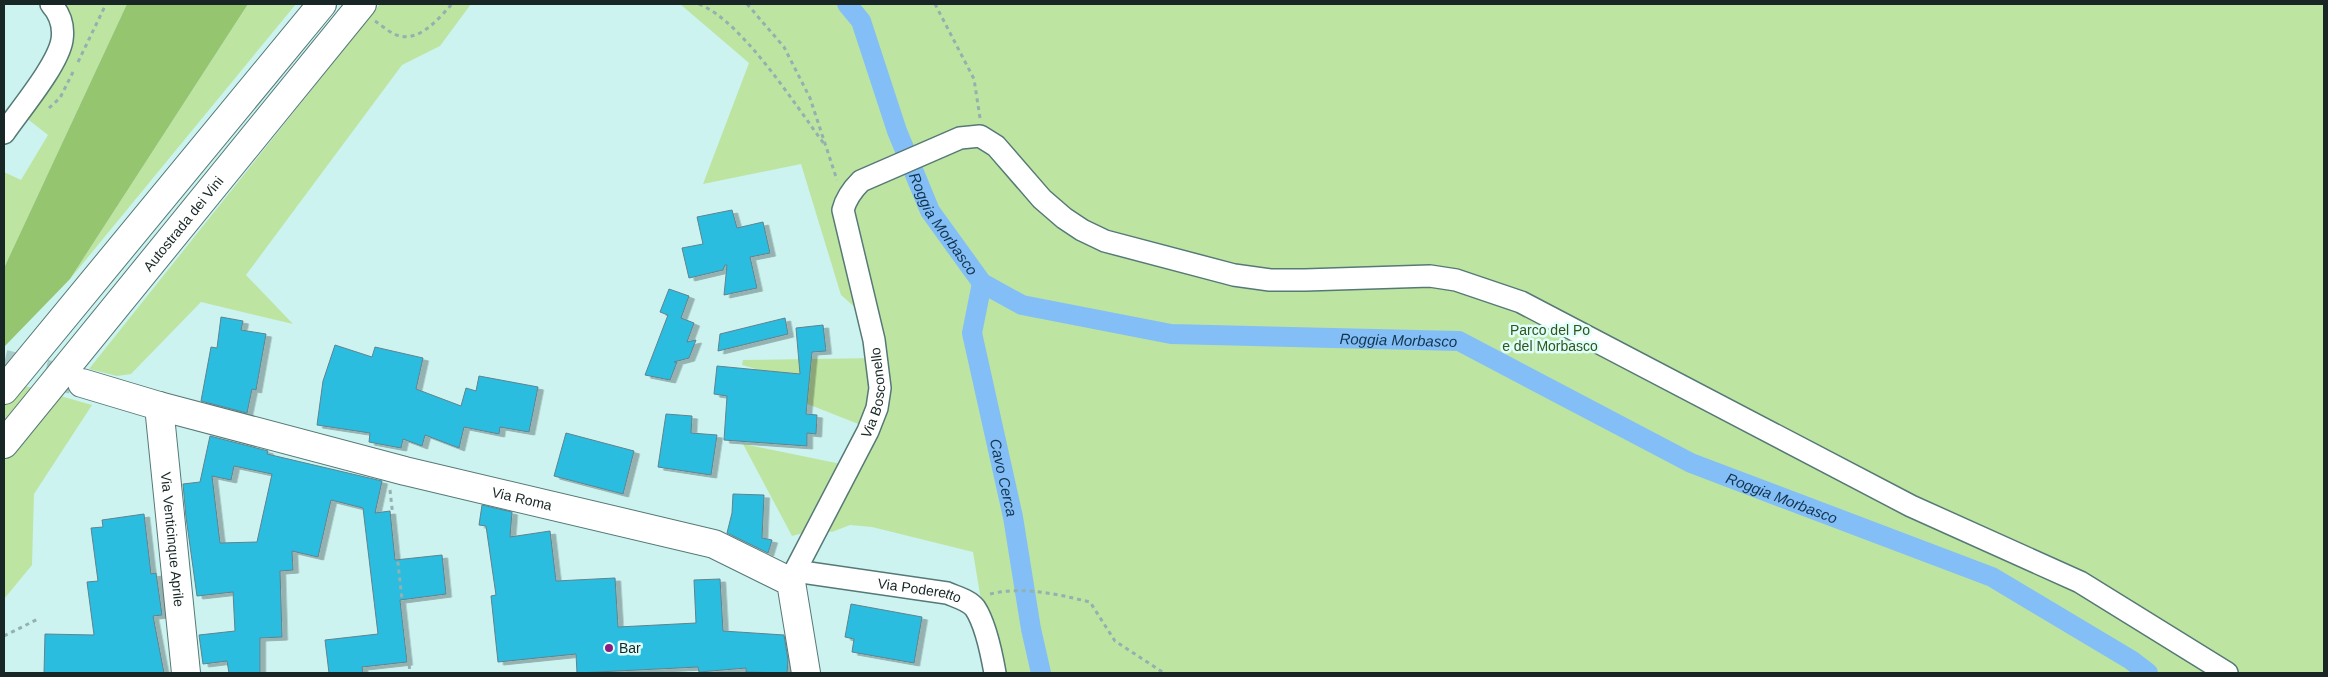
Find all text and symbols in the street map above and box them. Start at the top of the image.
water label: Roggia Morbasco [906,170,982,278]
street label: Autostrada dei Vini [140,173,226,274]
park label: Parco del Po e del Morbasco [1502,322,1598,354]
water label: Roggia Morbasco [1339,330,1457,349]
street label: Via Bosconello [858,346,888,441]
water label: Cavo Cerca [987,437,1021,518]
water label: Roggia Morbasco [1724,469,1840,526]
street label: Via Venticinque Aprile [158,471,187,608]
street label: Via Roma [490,484,554,514]
street label: Via Poderetto [877,575,964,606]
place label: Bar [619,640,641,656]
marker: Bar [603,642,615,654]

